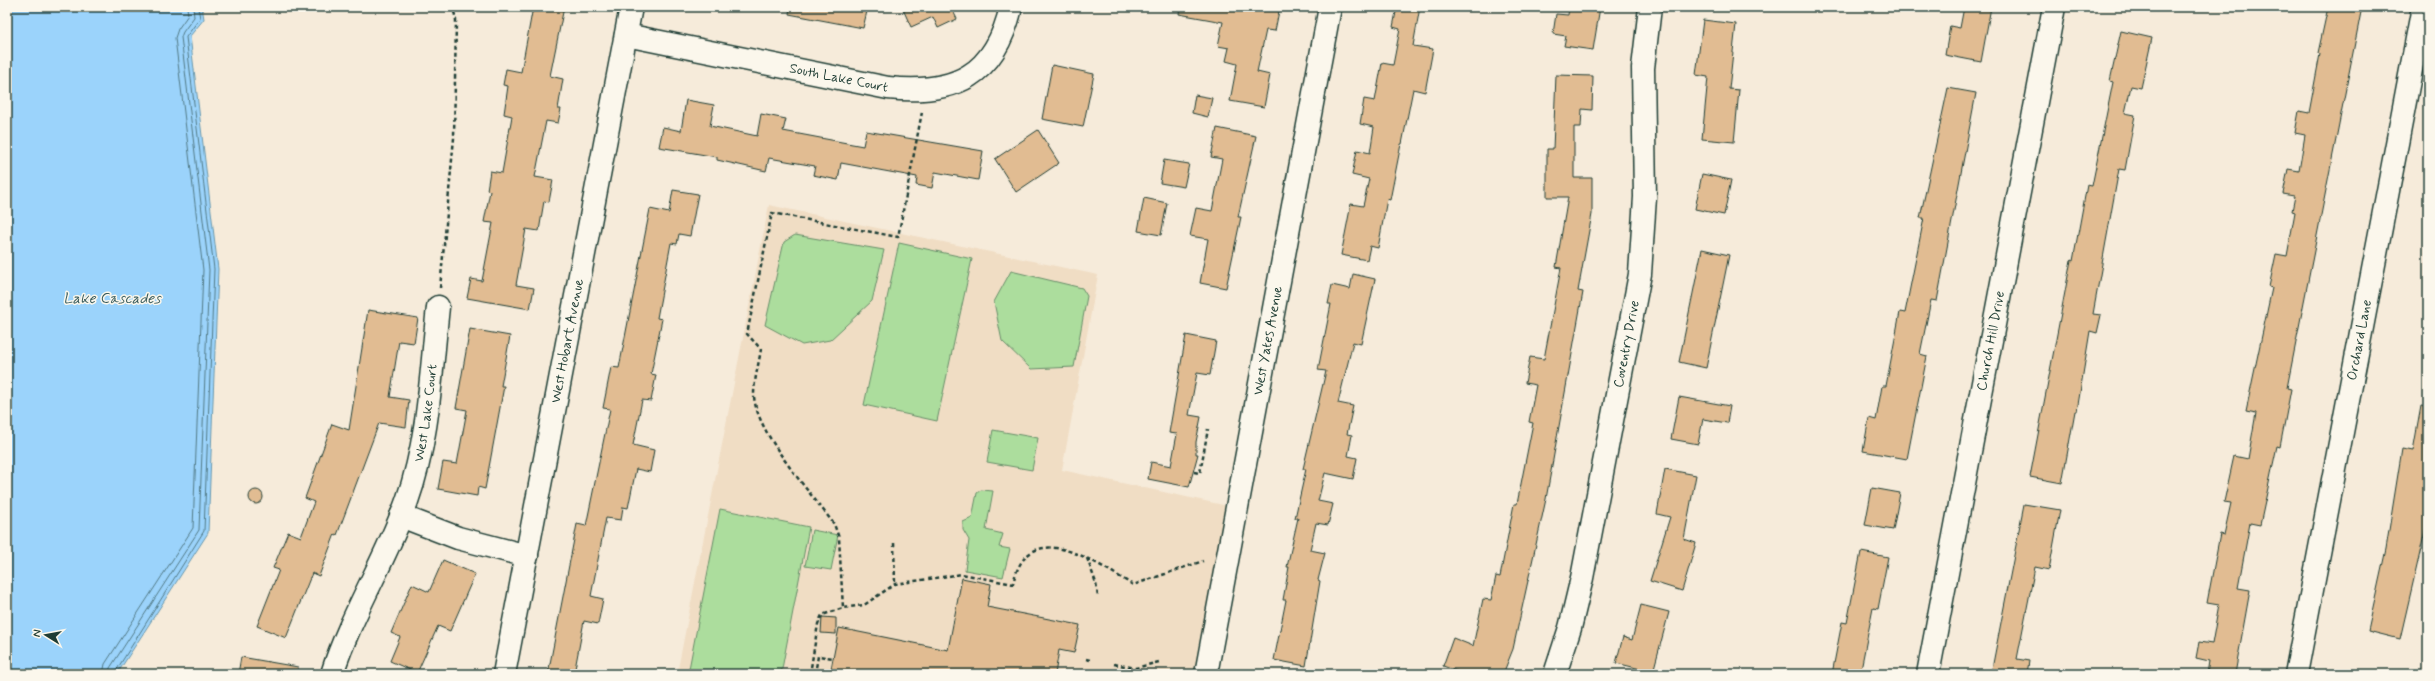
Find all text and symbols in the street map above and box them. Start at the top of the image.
street label: South Lake Court [788,59,890,97]
street label: West Hobart Avenue [547,277,588,405]
street label: West Yates Avenue [1249,284,1287,397]
water label: Lake Cascades [63,289,162,309]
street label: Church Hill Drive [1973,289,2009,392]
street label: Orchard Lane [2343,298,2376,382]
street label: Coventry Drive [1609,299,1644,389]
street label: West Lake Court [410,363,441,464]
north arrow [26,615,66,655]
text: N [30,628,45,638]

